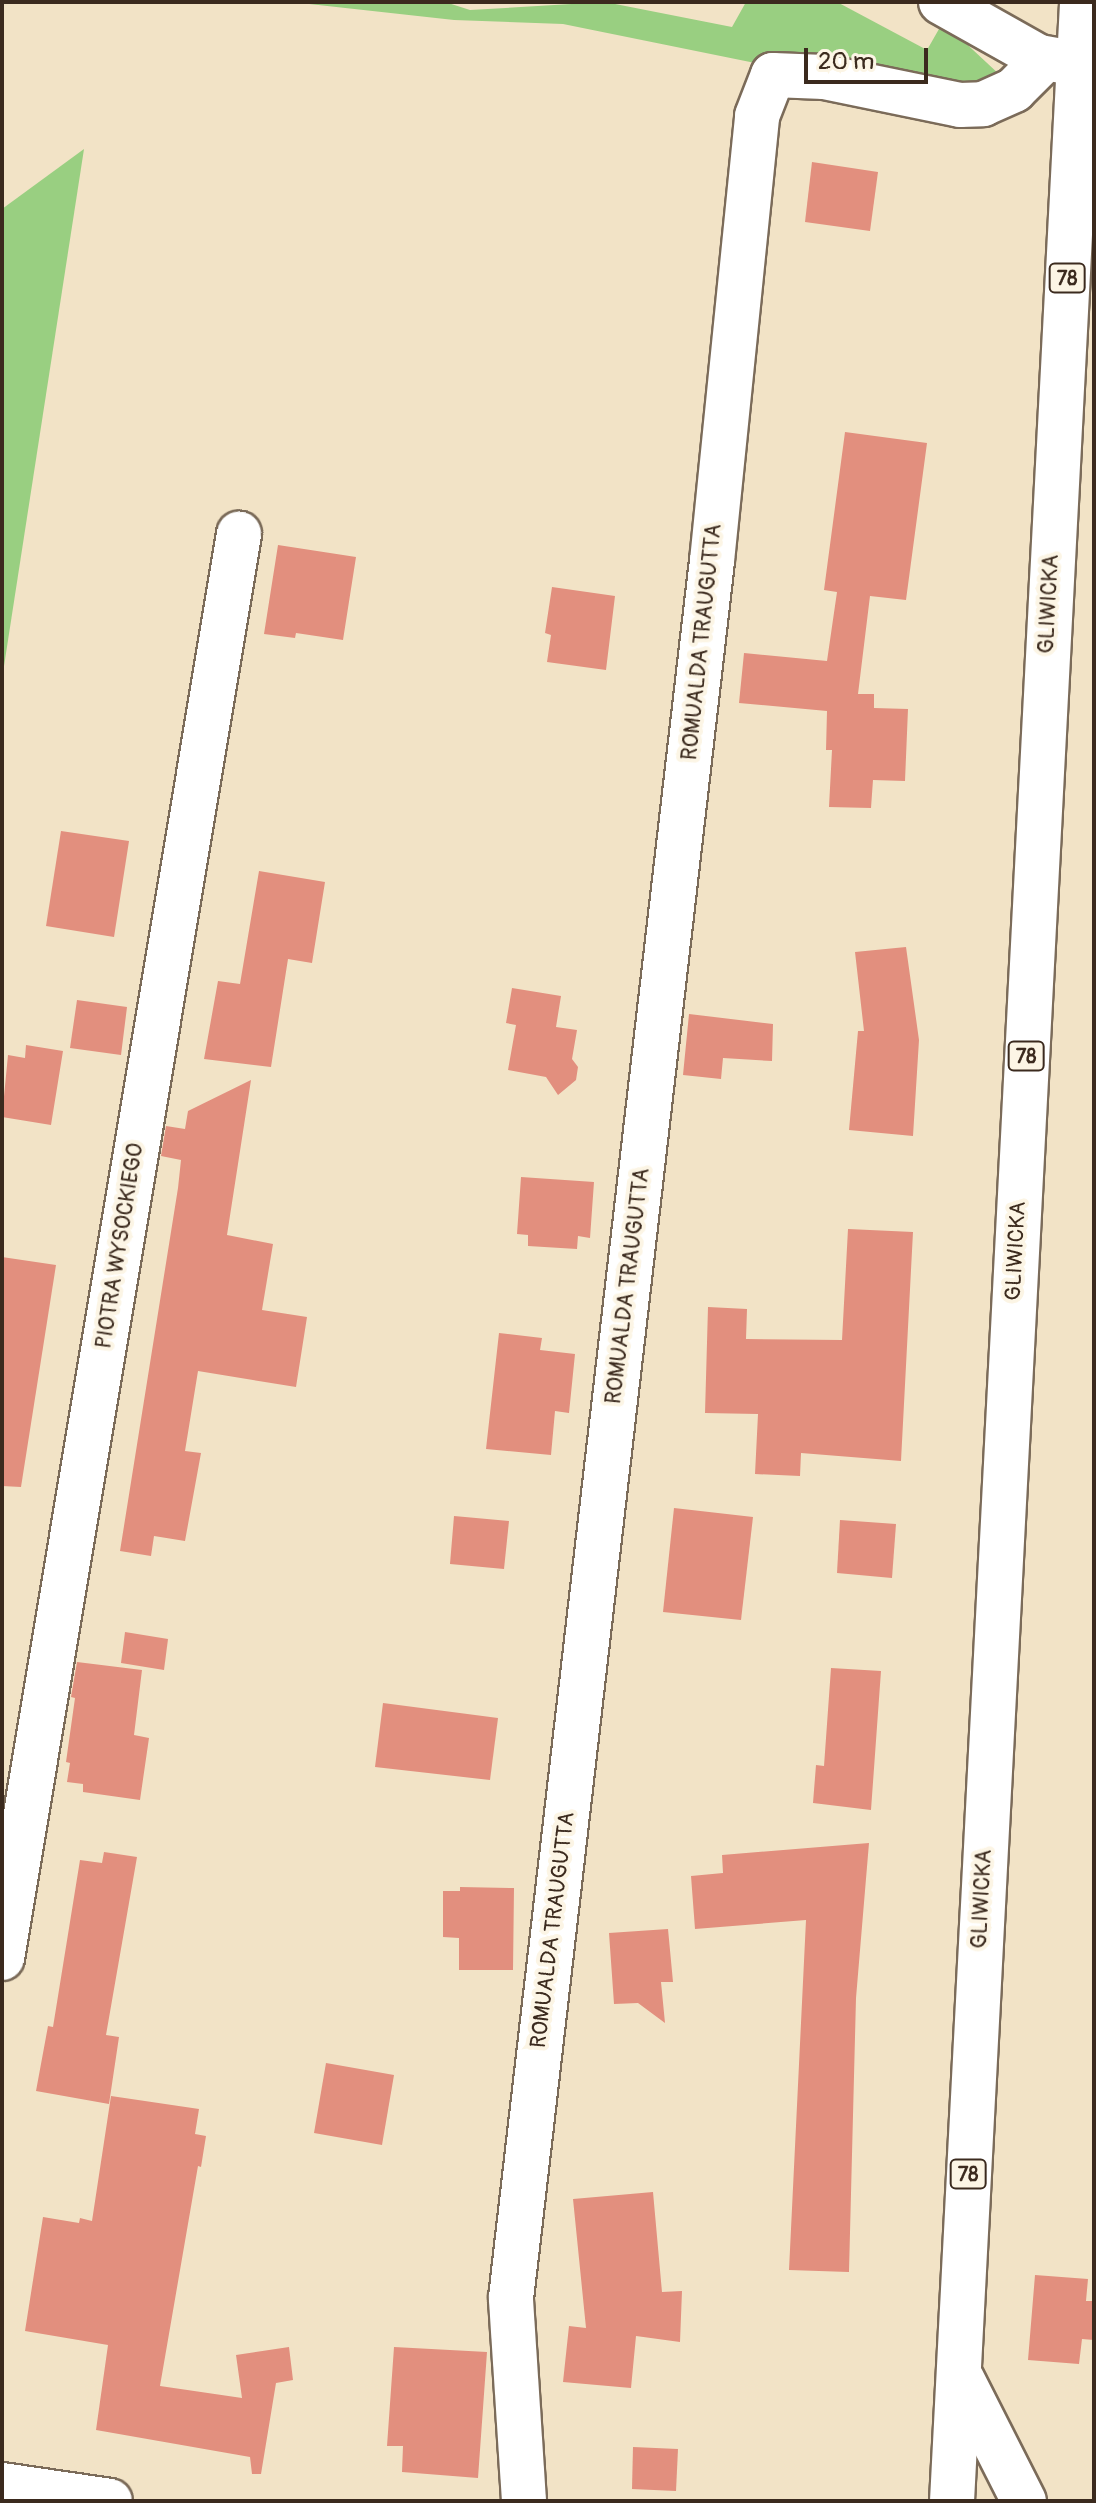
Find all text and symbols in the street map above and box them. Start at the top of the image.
scale bar [808,32,932,82]
text: 20 m [818,47,874,76]
road number: 78 [1047,262,1087,294]
street label: ROMUALDA TRAUGUTTA [676,522,728,762]
street label: GLIWICKA [1033,554,1065,654]
road number: 78 [1006,1040,1046,1072]
street label: PIOTRA WYSOCKIEGO [91,1141,149,1351]
street label: ROMUALDA TRAUGUTTA [600,1166,656,1406]
street label: GLIWICKA [1000,1201,1032,1301]
street label: ROMUALDA TRAUGUTTA [525,1810,581,2050]
street label: GLIWICKA [966,1849,998,1949]
road number: 78 [948,2158,988,2190]

